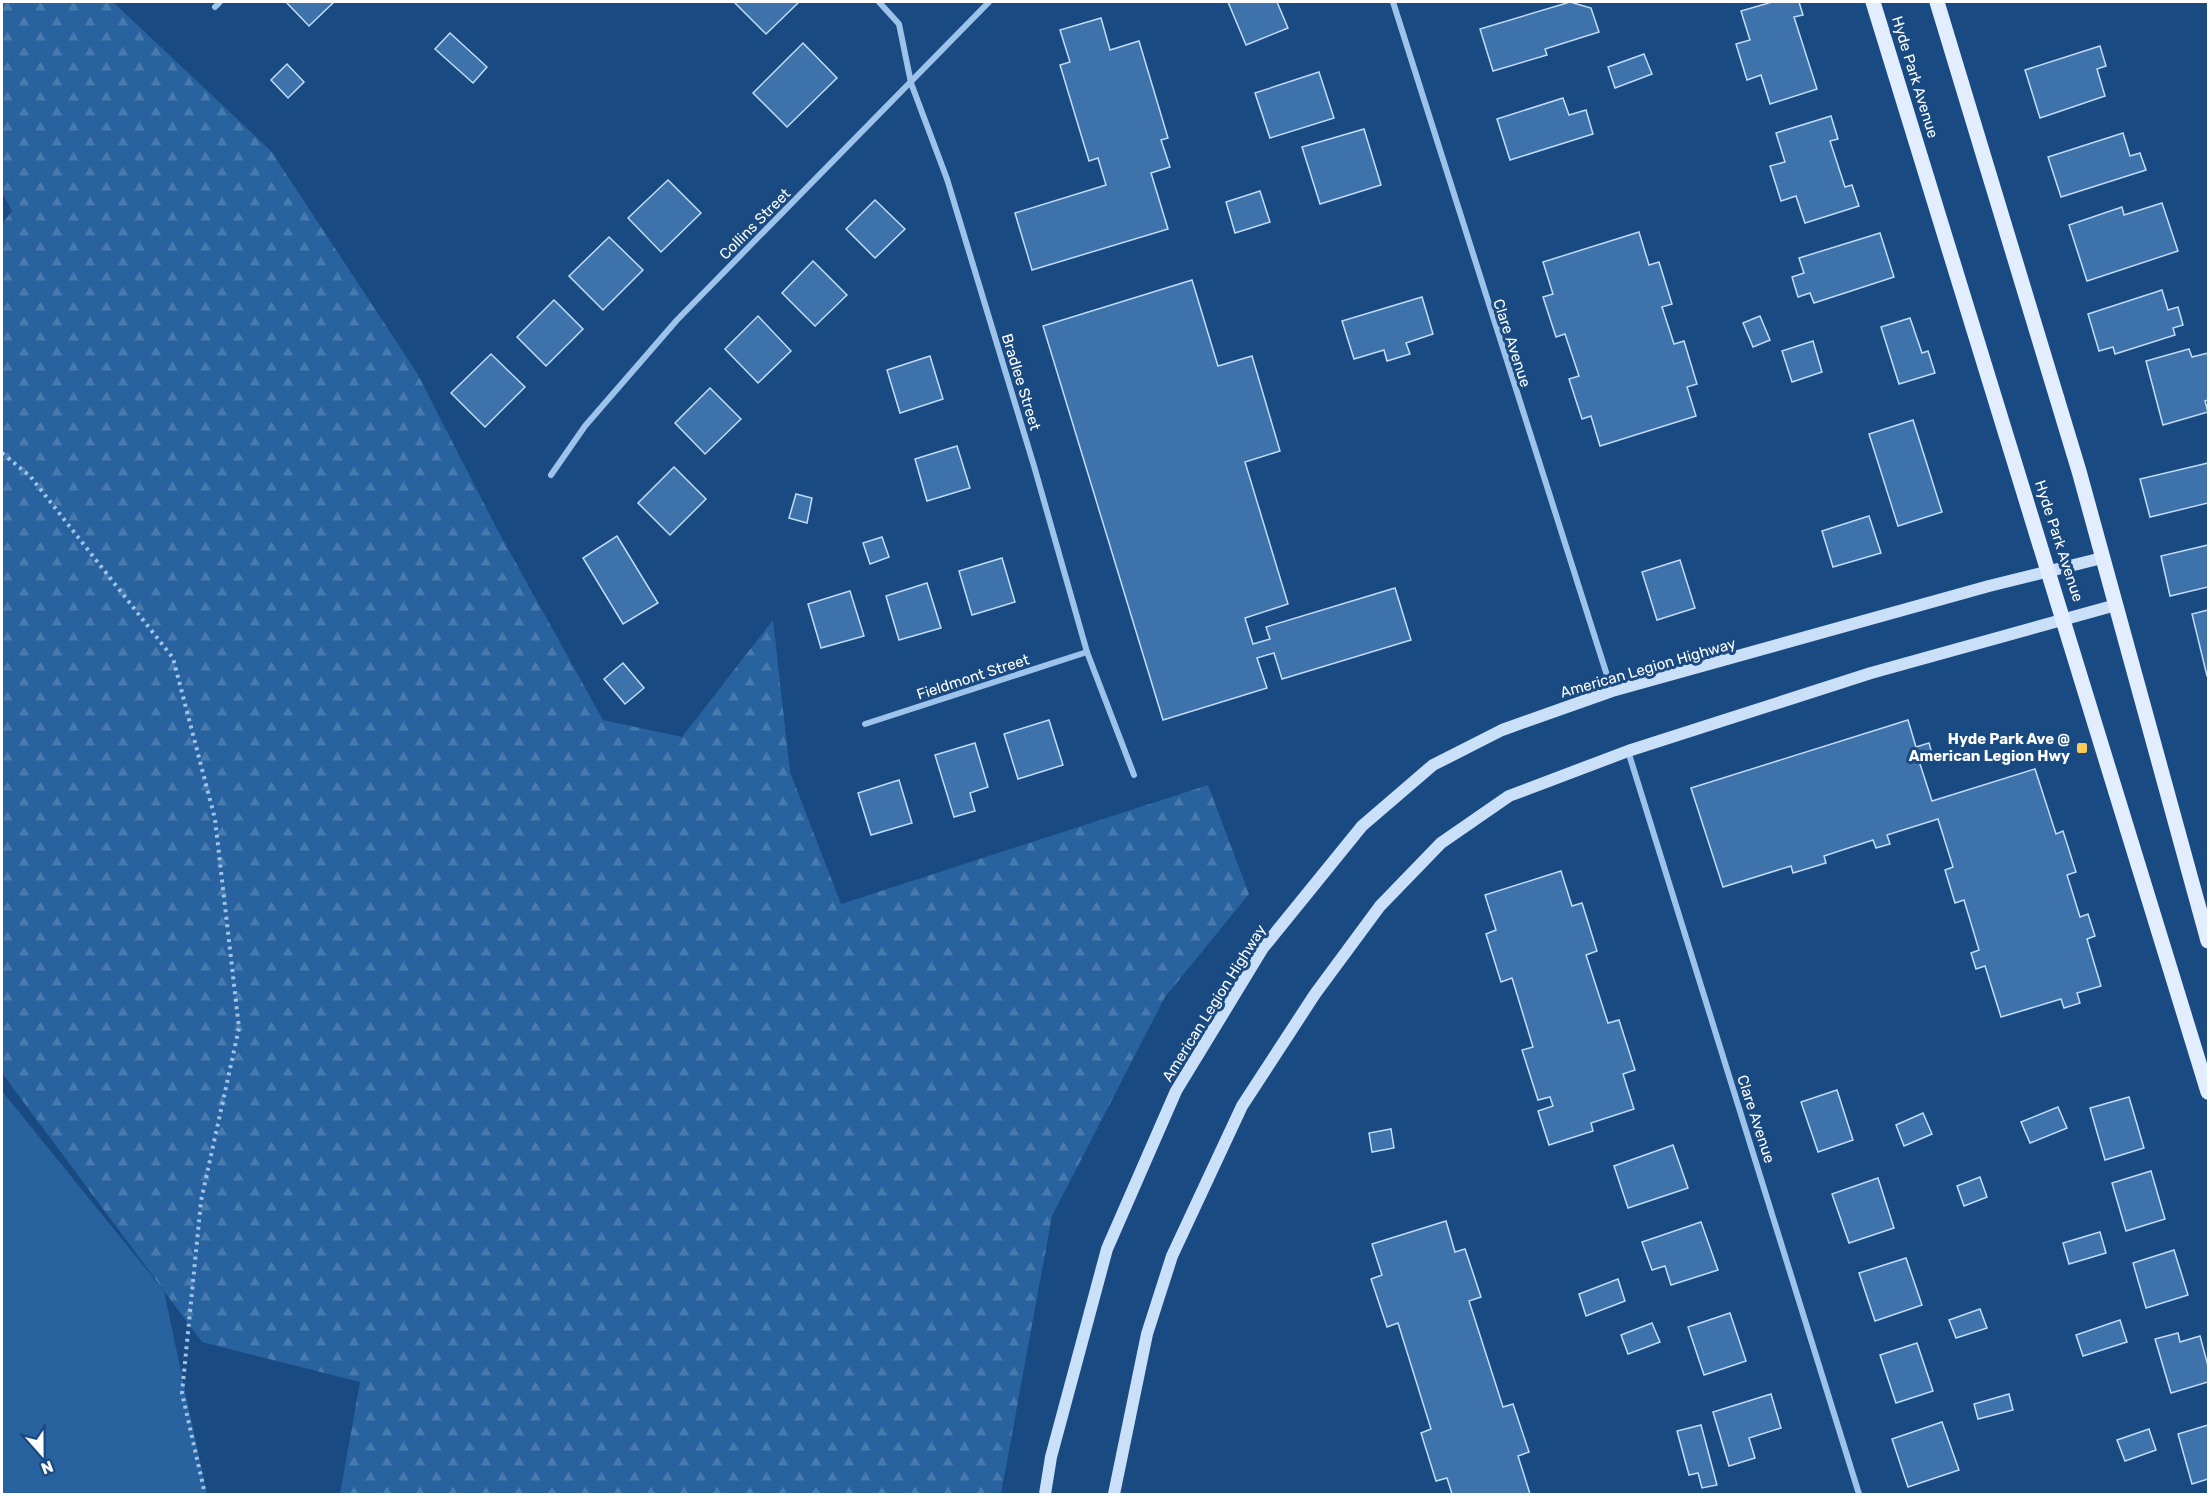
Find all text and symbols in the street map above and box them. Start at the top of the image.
street label: Hyde Park Avenue [1888,14,1942,140]
street label: Collins Street [716,185,794,263]
street label: Clare Avenue [1489,297,1535,389]
street label: Bradlee Street [998,331,1044,433]
street label: Hyde Park Avenue [2031,478,2087,604]
street label: American Legion Highway [1558,634,1738,702]
street label: Fieldmont Street [914,650,1032,704]
place label: Hyde Park Ave @ American Legion Hwy [1909,730,2070,765]
marker: Hyde Park Ave @ American Legion Hwy [2075,741,2089,755]
street label: American Legion Highway [1158,921,1270,1085]
street label: Clare Avenue [1733,1073,1779,1165]
north arrow [12,1424,72,1484]
text: N [38,1457,56,1478]

